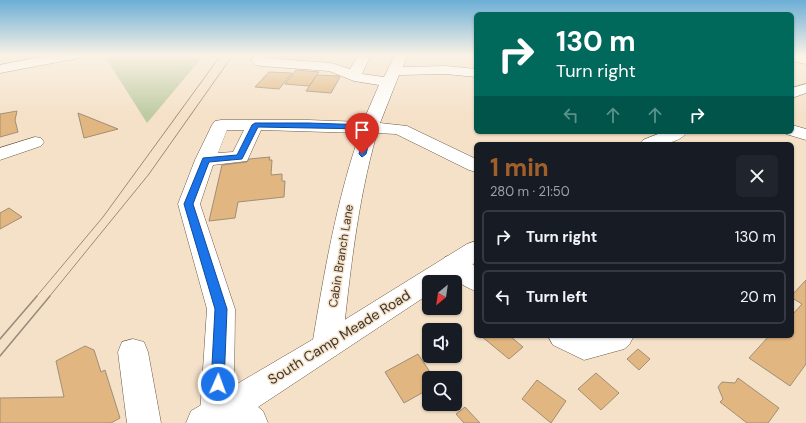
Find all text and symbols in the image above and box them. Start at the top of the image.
text: 130 m [556,23,636,60]
icon: right [490,28,542,80]
text: Turn right [556,59,636,83]
icon: left [560,104,582,126]
icon: ahead [602,104,624,126]
icon: ahead [644,104,666,126]
icon: right [686,104,708,126]
pin [345,113,379,154]
icon: arrive [351,119,373,141]
text: 1 min [490,152,549,183]
button: close [736,155,778,197]
text: 280 m · 21:50 [490,183,570,200]
street label: Cabin Branch Lane [325,203,357,309]
icon: right [492,226,514,248]
text: Turn right [526,227,597,247]
text: 130 m [735,227,776,247]
north arrow [422,275,462,315]
map controls [422,275,462,411]
street label: South Camp Meade Road [264,286,414,388]
icon: left [492,286,514,308]
text: Turn left [526,287,587,307]
text: 20 m [740,287,776,307]
button: sound [422,323,462,363]
position arrow [197,363,239,405]
button: search [422,371,462,411]

